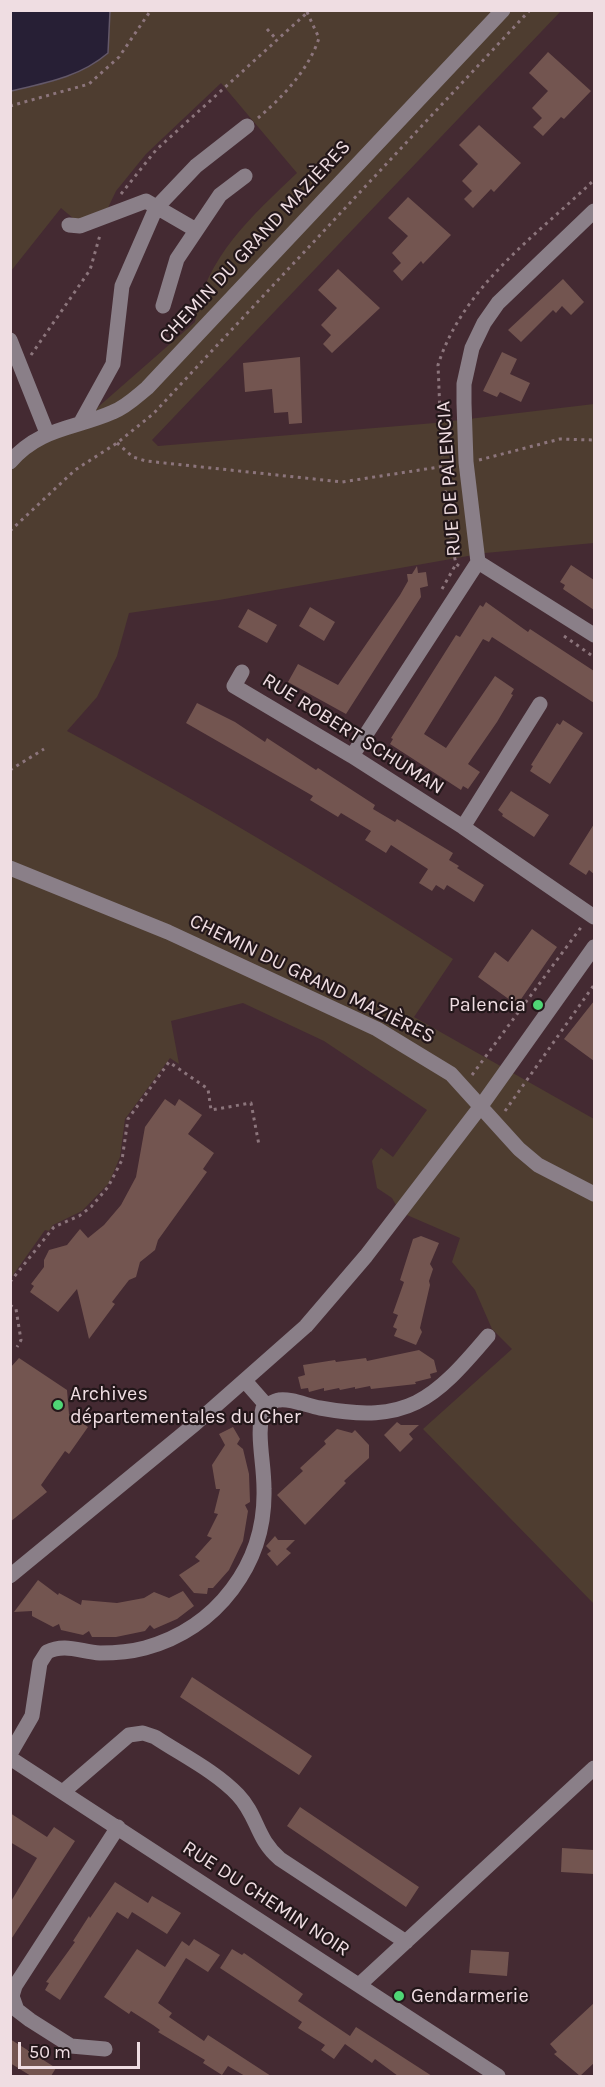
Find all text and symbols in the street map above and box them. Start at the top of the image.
street label: CHEMIN DU GRAND MAZIÈRES [154,135,356,349]
street label: RUE DE PALENCIA [432,400,466,558]
street label: RUE ROBERT SCHUMAN [258,668,448,800]
street label: CHEMIN DU GRAND MAZIÈRES [186,909,438,1049]
place label: Palencia [449,993,526,1017]
marker: Palencia [531,998,545,1012]
place label: Archives départementales du Cher [70,1382,301,1429]
marker: Archives départementales du Cher [51,1398,65,1412]
street label: RUE DU CHEMIN NOIR [178,1836,354,1962]
place label: Gendarmerie [411,1984,529,2008]
marker: Gendarmerie [392,1989,406,2003]
scale bar [21,2030,142,2068]
text: 50 m [29,2041,71,2063]

